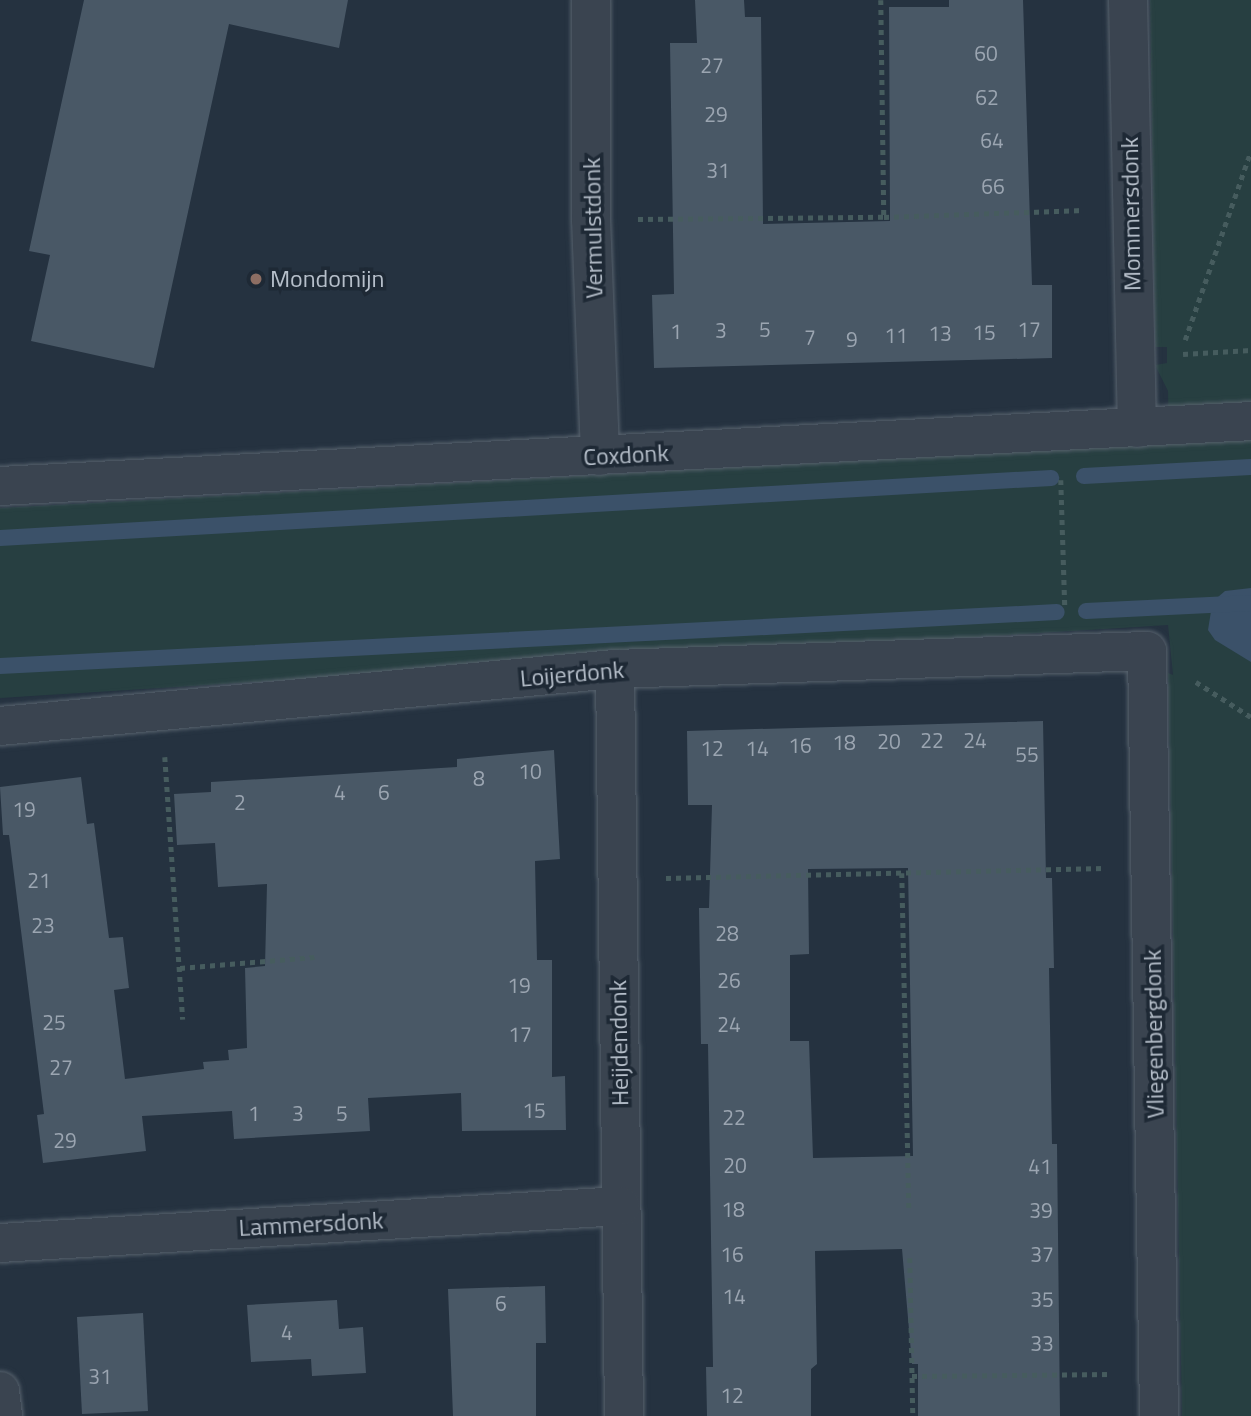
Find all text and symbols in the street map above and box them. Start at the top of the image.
house number: 60 [974,40,998,66]
house number: 27 [700,52,724,78]
house number: 62 [975,84,999,110]
house number: 29 [704,101,728,127]
house number: 64 [980,127,1004,153]
street label: Mommersdonk [1115,137,1147,291]
street label: Vermulstdonk [577,157,609,299]
house number: 31 [706,157,730,183]
house number: 66 [981,173,1005,199]
place label: Mondomijn [270,265,384,293]
marker: Mondomijn [248,271,264,287]
house number: 5 [759,316,771,342]
house number: 17 [1017,316,1041,342]
house number: 3 [715,317,727,343]
house number: 1 [670,318,682,344]
house number: 15 [972,319,996,345]
house number: 13 [928,320,952,346]
house number: 11 [884,322,908,348]
house number: 7 [804,324,816,350]
house number: 9 [846,326,858,352]
street label: Coxdonk [583,438,669,472]
street label: Loijerdonk [519,655,625,693]
house number: 22 [920,727,944,753]
house number: 24 [963,727,987,753]
house number: 20 [877,728,901,754]
house number: 18 [832,729,856,755]
house number: 16 [788,732,812,758]
house number: 12 [700,735,724,761]
house number: 14 [745,735,769,761]
house number: 55 [1015,741,1039,767]
house number: 10 [518,758,542,784]
house number: 8 [473,765,485,791]
house number: 4 [334,779,346,805]
house number: 6 [378,779,390,805]
house number: 2 [234,789,246,815]
house number: 19 [12,796,36,822]
house number: 21 [27,867,51,893]
house number: 23 [31,912,55,938]
house number: 28 [715,920,739,946]
street label: Vliegenbergdonk [1138,949,1170,1119]
house number: 26 [717,967,741,993]
house number: 19 [507,972,531,998]
street label: Heijdendonk [604,980,634,1106]
house number: 25 [42,1009,66,1035]
house number: 24 [717,1011,741,1037]
house number: 17 [508,1021,532,1047]
house number: 27 [49,1054,73,1080]
house number: 15 [522,1097,546,1123]
house number: 1 [248,1100,260,1126]
house number: 3 [292,1100,304,1126]
house number: 5 [336,1100,348,1126]
house number: 22 [722,1104,746,1130]
house number: 29 [53,1127,77,1153]
house number: 20 [723,1152,747,1178]
house number: 41 [1028,1153,1052,1179]
house number: 18 [721,1196,745,1222]
house number: 39 [1029,1197,1053,1223]
street label: Lammersdonk [238,1206,384,1242]
house number: 16 [720,1241,744,1267]
house number: 37 [1030,1241,1054,1267]
house number: 14 [722,1283,746,1309]
house number: 35 [1030,1286,1054,1312]
house number: 6 [495,1290,507,1316]
house number: 4 [281,1319,293,1345]
house number: 33 [1030,1330,1054,1356]
house number: 31 [88,1363,112,1389]
house number: 12 [720,1382,744,1408]

